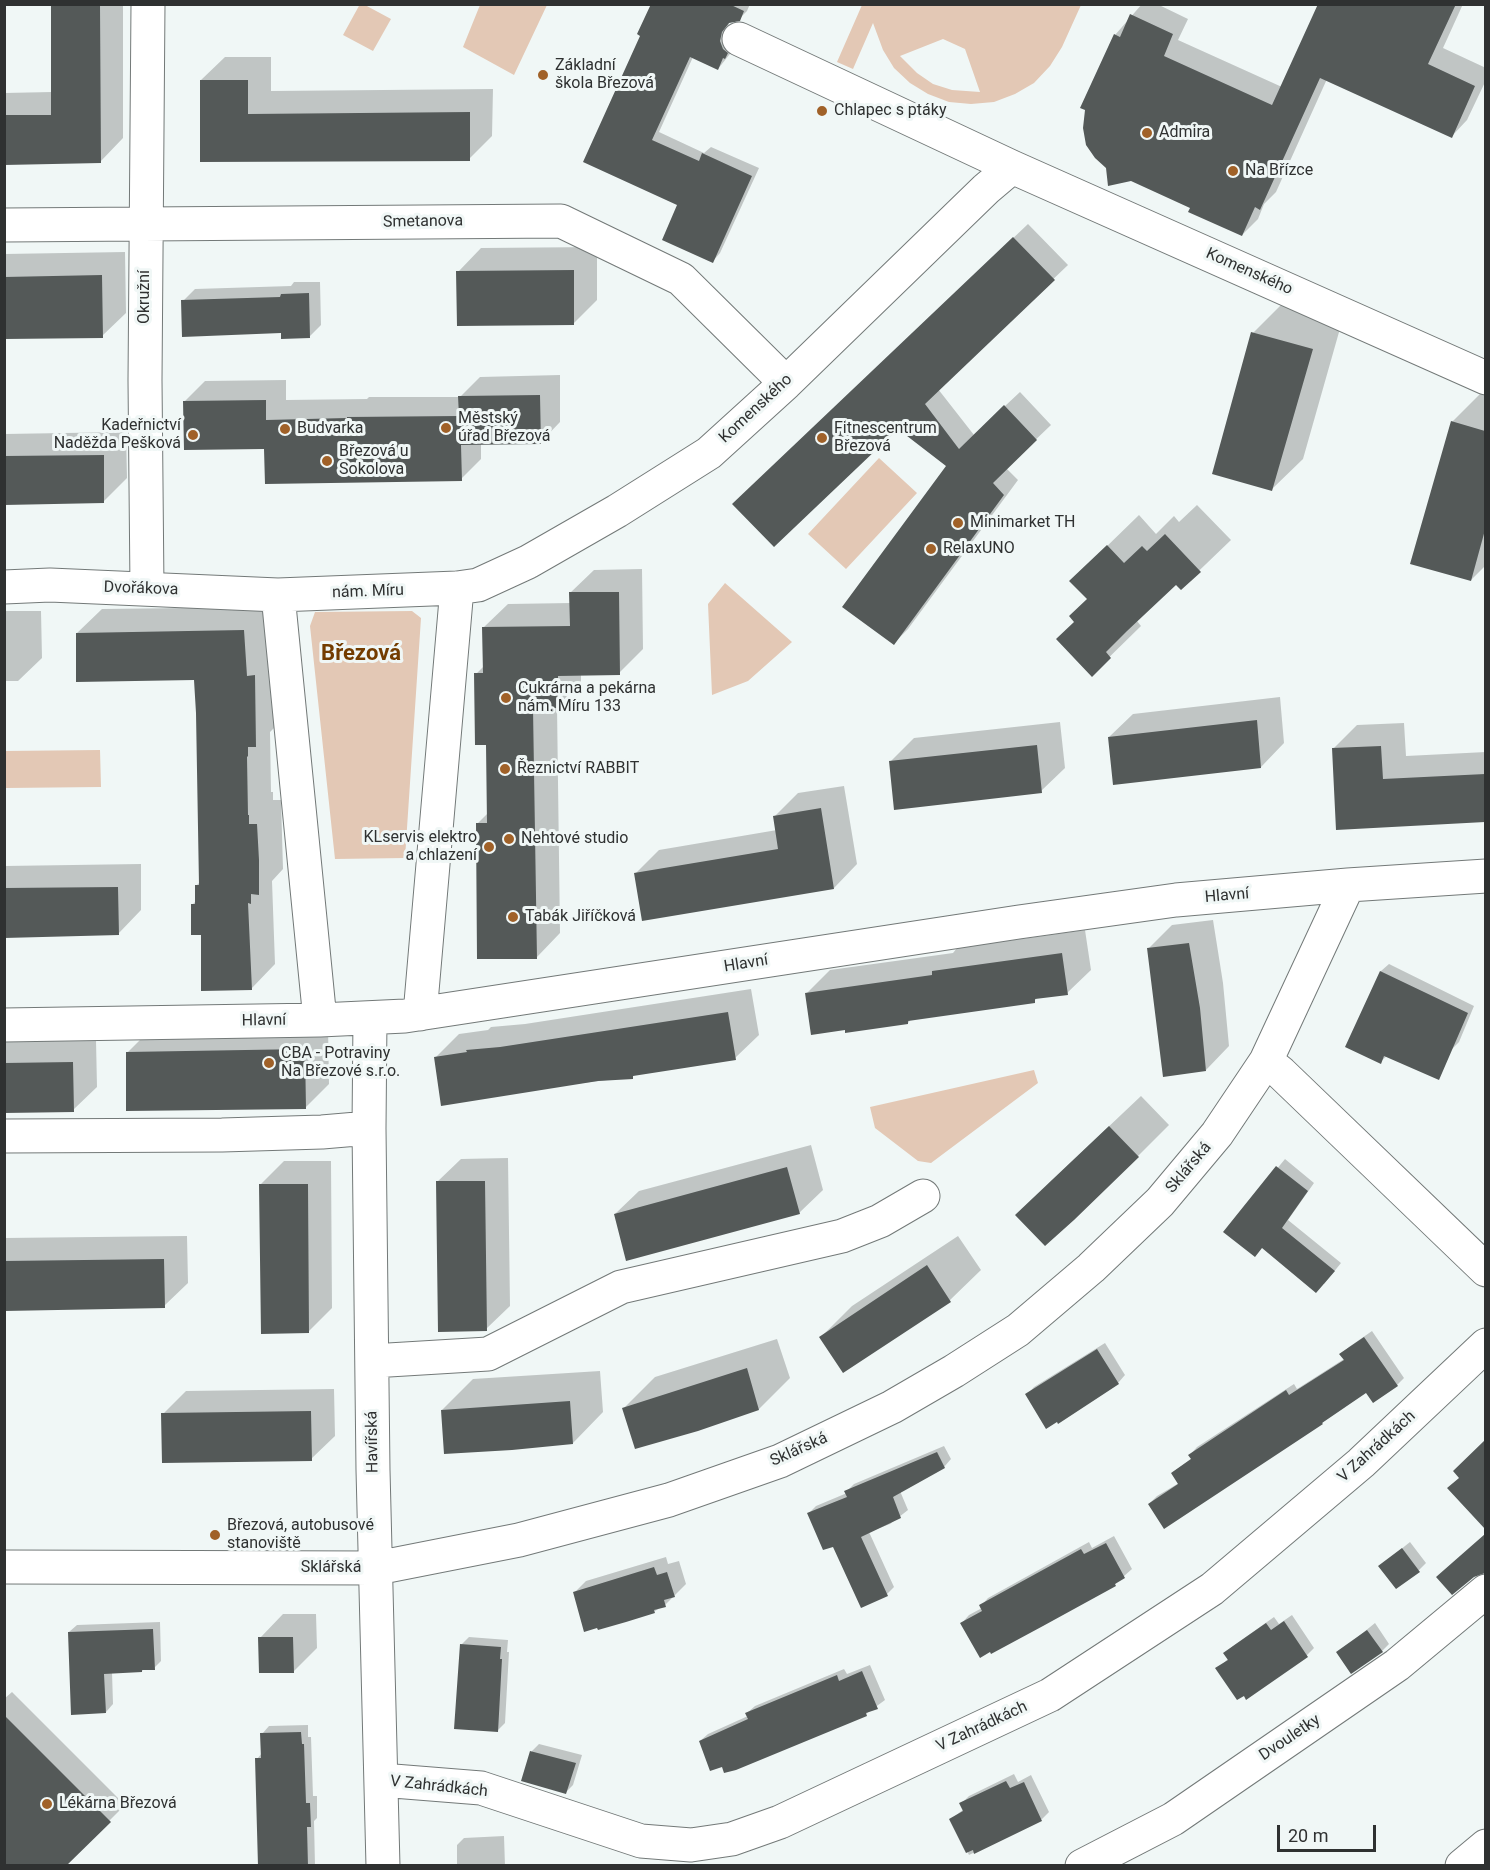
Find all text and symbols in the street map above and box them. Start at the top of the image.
place label: Základní škola Březová [555,56,654,94]
marker: Základní škola Březová [536,68,550,82]
place label: Chlapec s ptáky [834,101,946,121]
marker: Chlapec s ptáky [815,104,829,118]
place label: Admira [1159,123,1210,143]
marker: Admira [1140,126,1154,140]
place label: Na Břízce [1245,161,1313,181]
marker: Na Břízce [1226,164,1240,178]
street label: Smetanova [383,212,463,232]
street label: Komenského [1203,244,1295,300]
street label: Okružní [135,270,155,324]
street label: Komenského [715,370,797,448]
place label: Městský úřad Březová [458,409,551,447]
place label: Kadeřnictví Naděžda Pešková [54,416,181,454]
place label: Budvarka [297,419,363,439]
place label: Fitnescentrum Březová [834,419,937,457]
marker: Městský úřad Březová [439,421,453,435]
marker: Budvarka [278,422,292,436]
marker: Kadeřnictví Naděžda Pešková [186,428,200,442]
marker: Fitnescentrum Březová [815,431,829,445]
place label: Březová u Sokolova [339,442,409,480]
marker: Březová u Sokolova [320,454,334,468]
place label: Minimarket TH [970,513,1075,533]
marker: Minimarket TH [951,516,965,530]
place label: RelaxUNO [943,539,1015,559]
marker: RelaxUNO [924,542,938,556]
street label: Dvořákova [103,578,179,600]
street label: nám. Míru [332,581,404,603]
district label: Březová [321,641,401,667]
place label: Cukrárna a pekárna nám. Míru 133 [518,679,656,717]
marker: Cukrárna a pekárna nám. Míru 133 [499,691,513,705]
place label: Řeznictví RABBIT [517,759,639,779]
marker: Řeznictví RABBIT [498,762,512,776]
place label: KLservis elektro a chlazení [364,828,477,866]
place label: Nehtové studio [521,829,628,849]
marker: Nehtové studio [502,832,516,846]
marker: KLservis elektro a chlazení [482,840,496,854]
street label: Hlavní [1204,885,1250,907]
place label: Tabák Jiříčková [525,907,636,927]
marker: Tabák Jiříčková [506,910,520,924]
street label: Hlavní [723,951,769,977]
street label: Hlavní [242,1011,286,1031]
place label: CBA - Potraviny Na Březové s.r.o. [281,1044,400,1082]
marker: CBA - Potraviny Na Březové s.r.o. [262,1056,276,1070]
street label: Sklářská [1162,1139,1216,1197]
street label: V Zahrádkách [1334,1407,1420,1487]
street label: Havířská [363,1411,383,1473]
street label: Sklářská [767,1429,831,1471]
place label: Březová, autobusové stanoviště [227,1516,374,1554]
marker: Březová, autobusové stanoviště [208,1528,222,1542]
street label: Sklářská [301,1558,361,1578]
street label: V Zahrádkách [933,1698,1031,1756]
street label: Dvouletky [1256,1711,1324,1765]
street label: V Zahrádkách [389,1772,489,1802]
place label: Lékárna Březová [59,1794,177,1814]
marker: Lékárna Březová [40,1797,54,1811]
scale bar [1280,1813,1379,1851]
text: 20 m [1288,1825,1328,1846]

